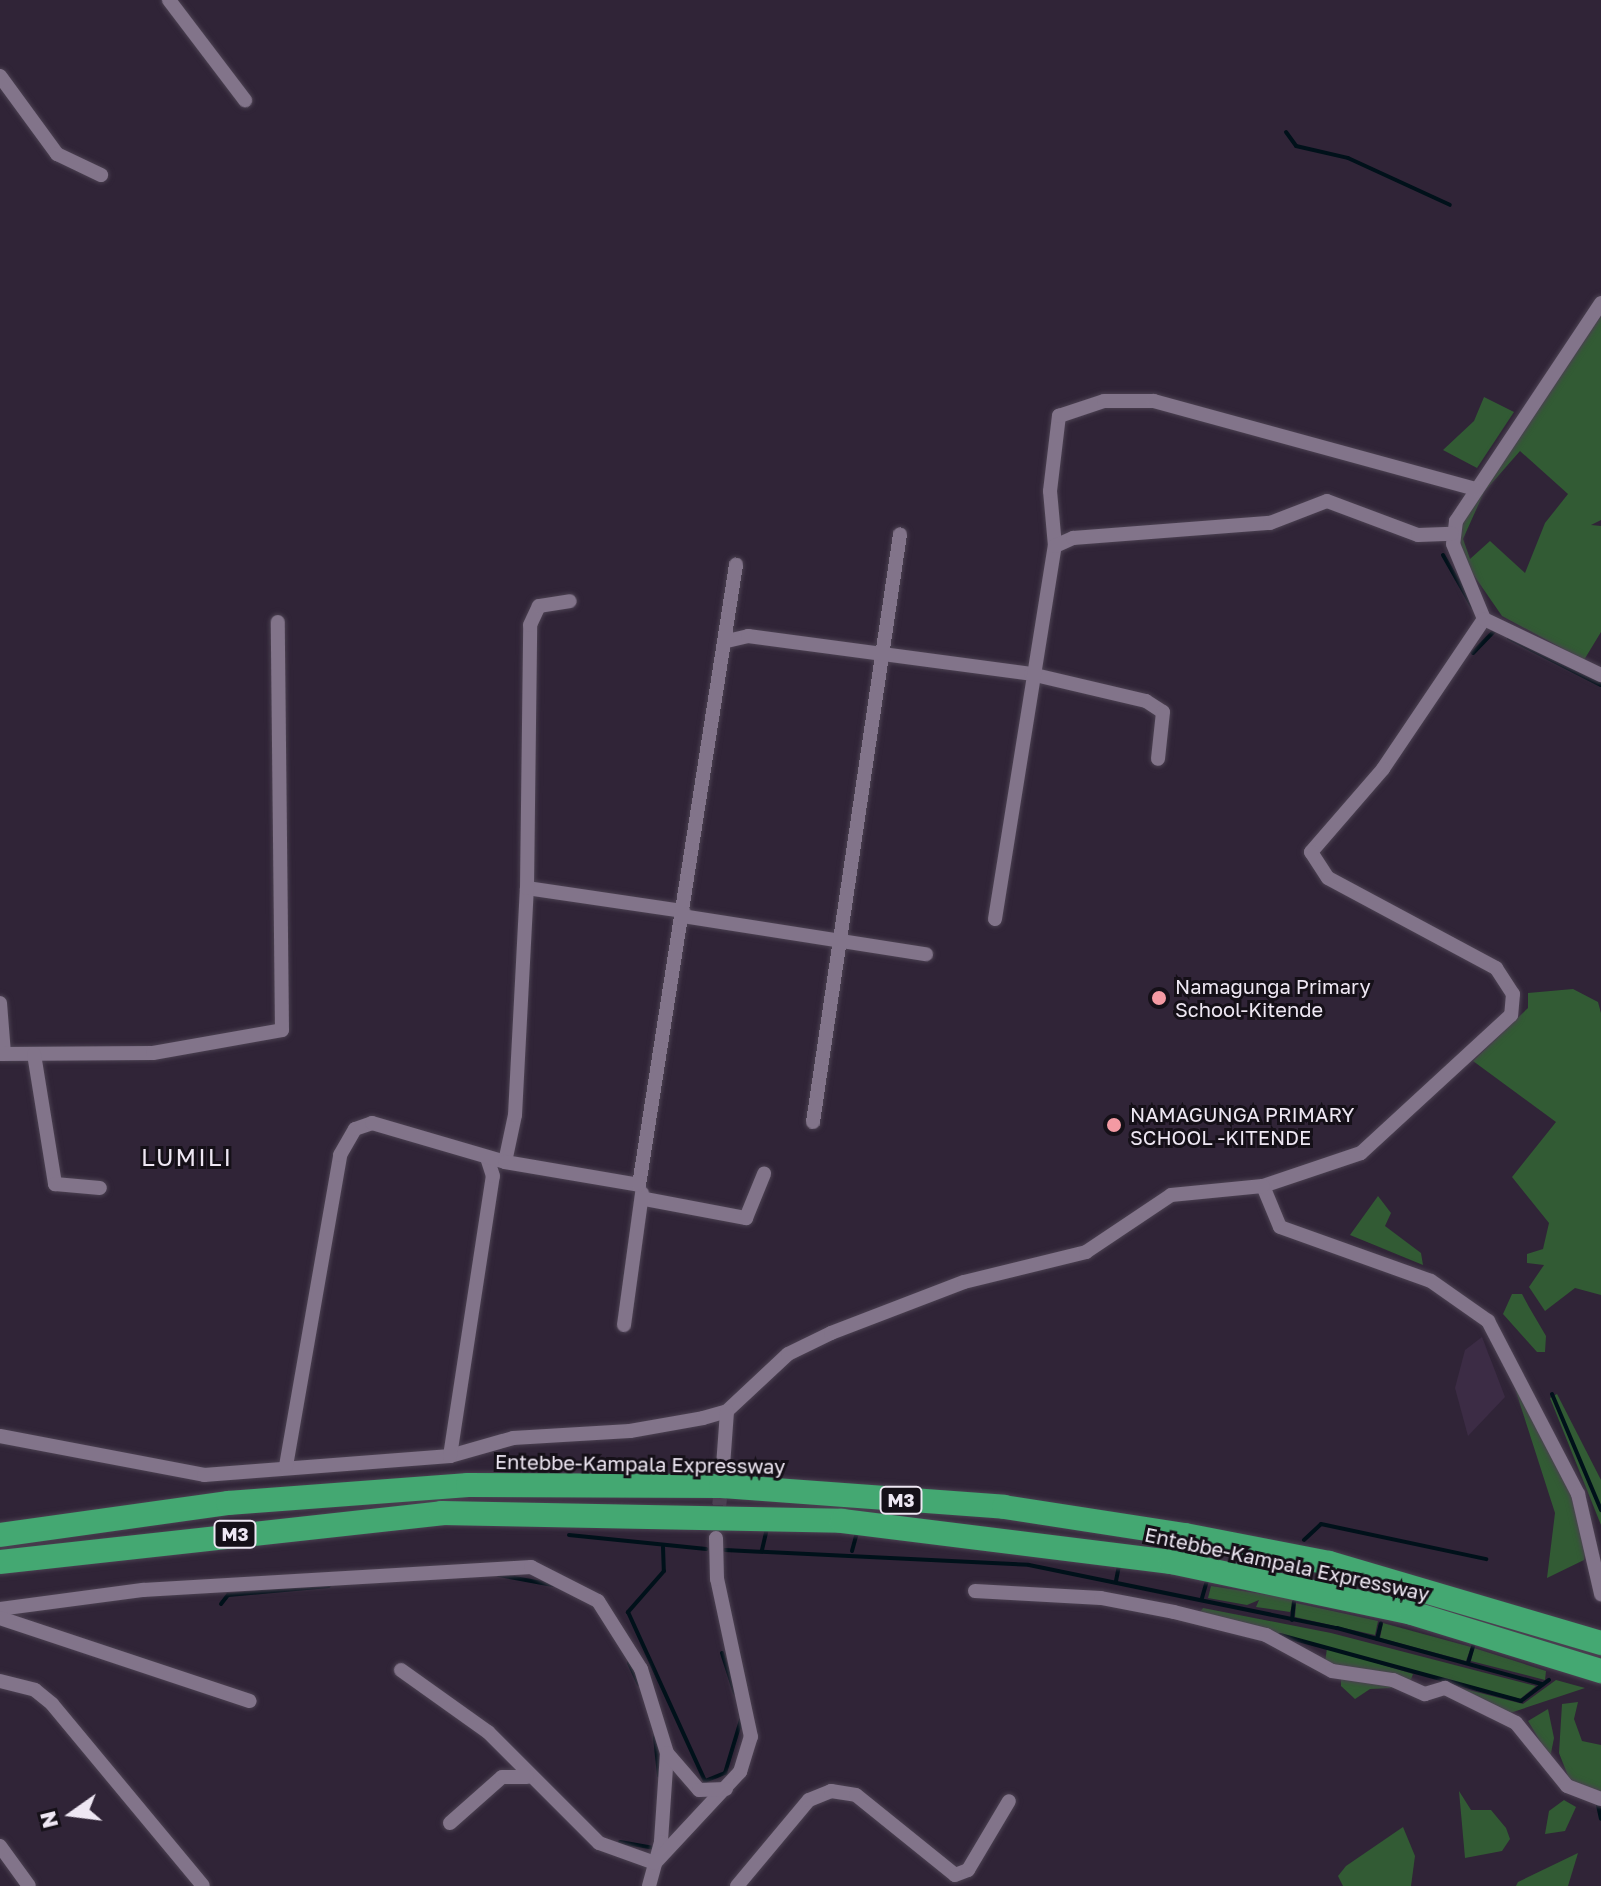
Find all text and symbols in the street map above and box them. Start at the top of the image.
place label: Namagunga Primary School-Kitende [1175,974,1371,1021]
marker: Namagunga Primary School-Kitende [1150,989,1168,1007]
place label: NAMAGUNGA PRIMARY SCHOOL -KITENDE [1130,1102,1354,1149]
marker: NAMAGUNGA PRIMARY SCHOOL -KITENDE [1105,1116,1123,1134]
district label: LUMILI [141,1143,233,1171]
street label: Entebbe-Kampala Expressway [495,1449,785,1479]
road number: M3 [879,1486,923,1514]
road number: M3 [213,1520,257,1548]
street label: Entebbe-Kampala Expressway [1142,1522,1432,1606]
north arrow [32,1774,112,1854]
text: N [33,1809,63,1831]

